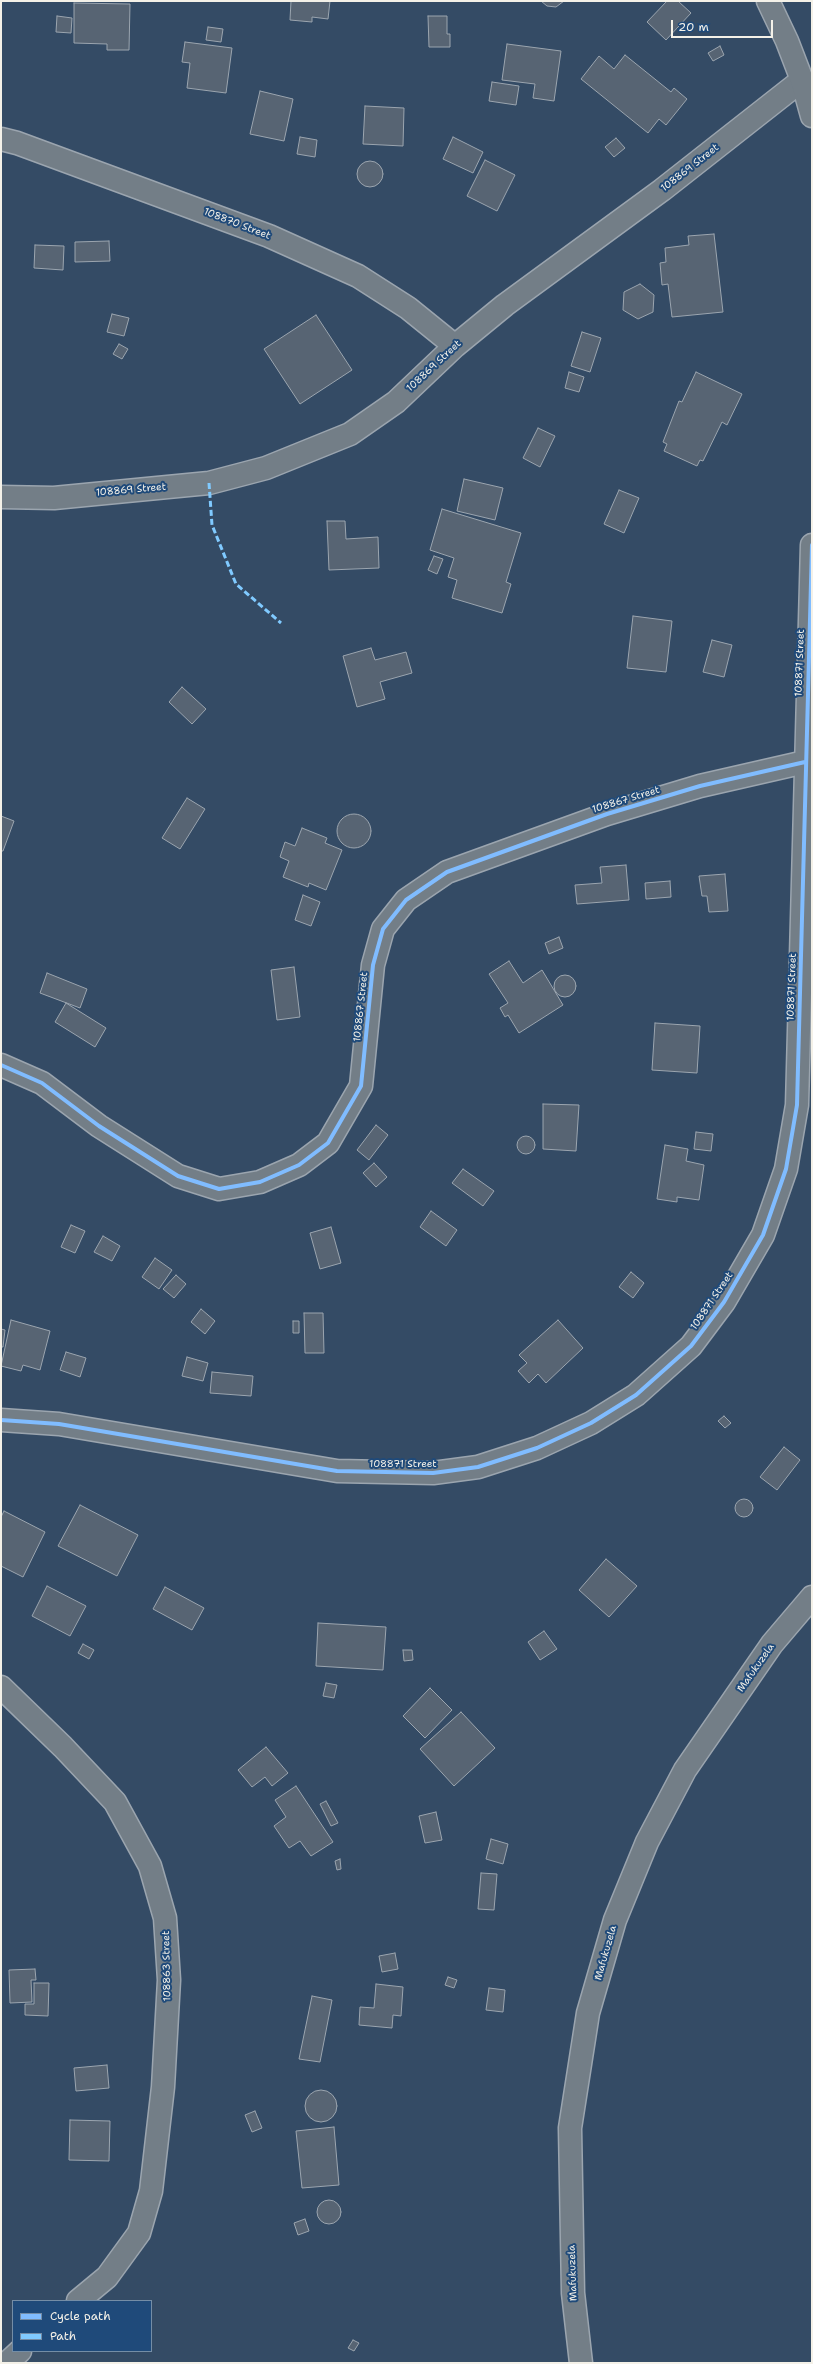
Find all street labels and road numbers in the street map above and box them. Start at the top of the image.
street label: 108869 Street [659,142,721,194]
street label: 108870 Street [202,206,272,242]
street label: 108869 Street [404,338,464,394]
street label: 108869 Street [95,481,167,499]
street label: 108871 Street [793,629,807,697]
street label: 108867 Street [591,784,661,816]
street label: 108871 Street [785,953,799,1021]
street label: 108867 Street [351,972,371,1042]
street label: 108871 Street [688,1270,736,1332]
street label: 108871 Street [369,1458,437,1470]
street label: Mafukuzela [735,1641,777,1695]
street label: Mafukuzela [592,1924,620,1982]
street label: 108863 Street [160,1931,174,2001]
street label: Mafukuzela [566,2245,580,2301]

